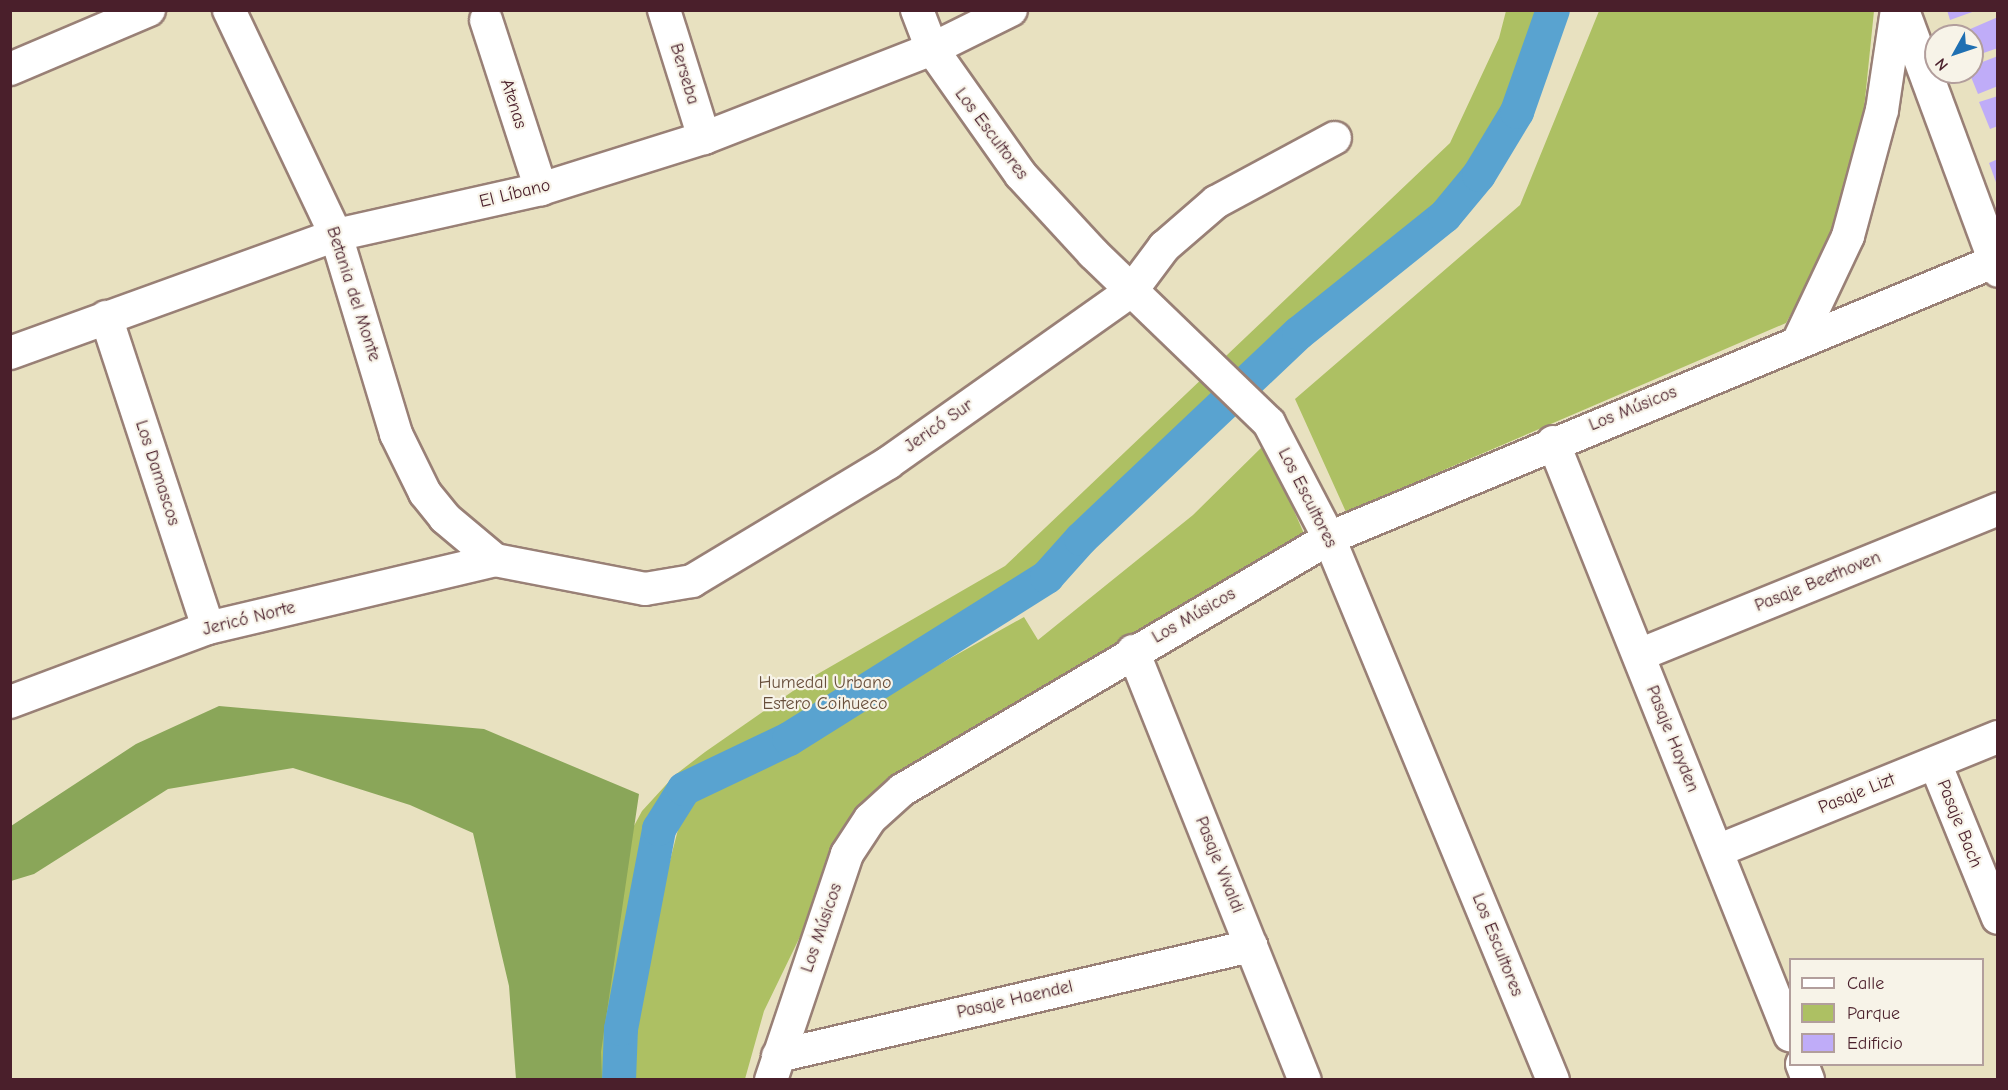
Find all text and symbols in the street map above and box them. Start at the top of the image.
north arrow [1924,24,1984,84]
street label: Berseba [665,41,703,107]
text: N [1931,55,1952,74]
street label: Atenas [495,76,531,132]
street label: Los Escultores [950,84,1032,184]
street label: El Líbano [477,175,553,213]
street label: Betania del Monte [321,224,385,364]
street label: Los Músicos [1586,382,1680,436]
street label: Jericó Sur [900,395,978,457]
street label: Los Damascos [130,418,184,528]
street label: Los Escultores [1273,444,1341,552]
street label: Pasaje Beethoven [1752,547,1884,617]
street label: Los Músicos [1148,583,1240,649]
street label: Jericó Norte [200,597,298,641]
park label: Humedal Urbano Estero Coihueco [759,673,891,716]
street label: Pasaje Hayden [1641,682,1703,796]
street label: Pasaje Lizt [1816,769,1898,819]
street label: Pasaje Bach [1931,777,1987,871]
street label: Pasaje Vivaldi [1190,813,1248,917]
street label: Los Músicos [797,881,847,975]
street label: Los Escultores [1467,890,1527,1000]
legend [1789,958,1984,1066]
text: Calle [1847,973,1884,994]
street label: Pasaje Haendel [955,976,1075,1024]
text: Parque [1847,1003,1900,1024]
text: Edificio [1847,1033,1903,1054]

